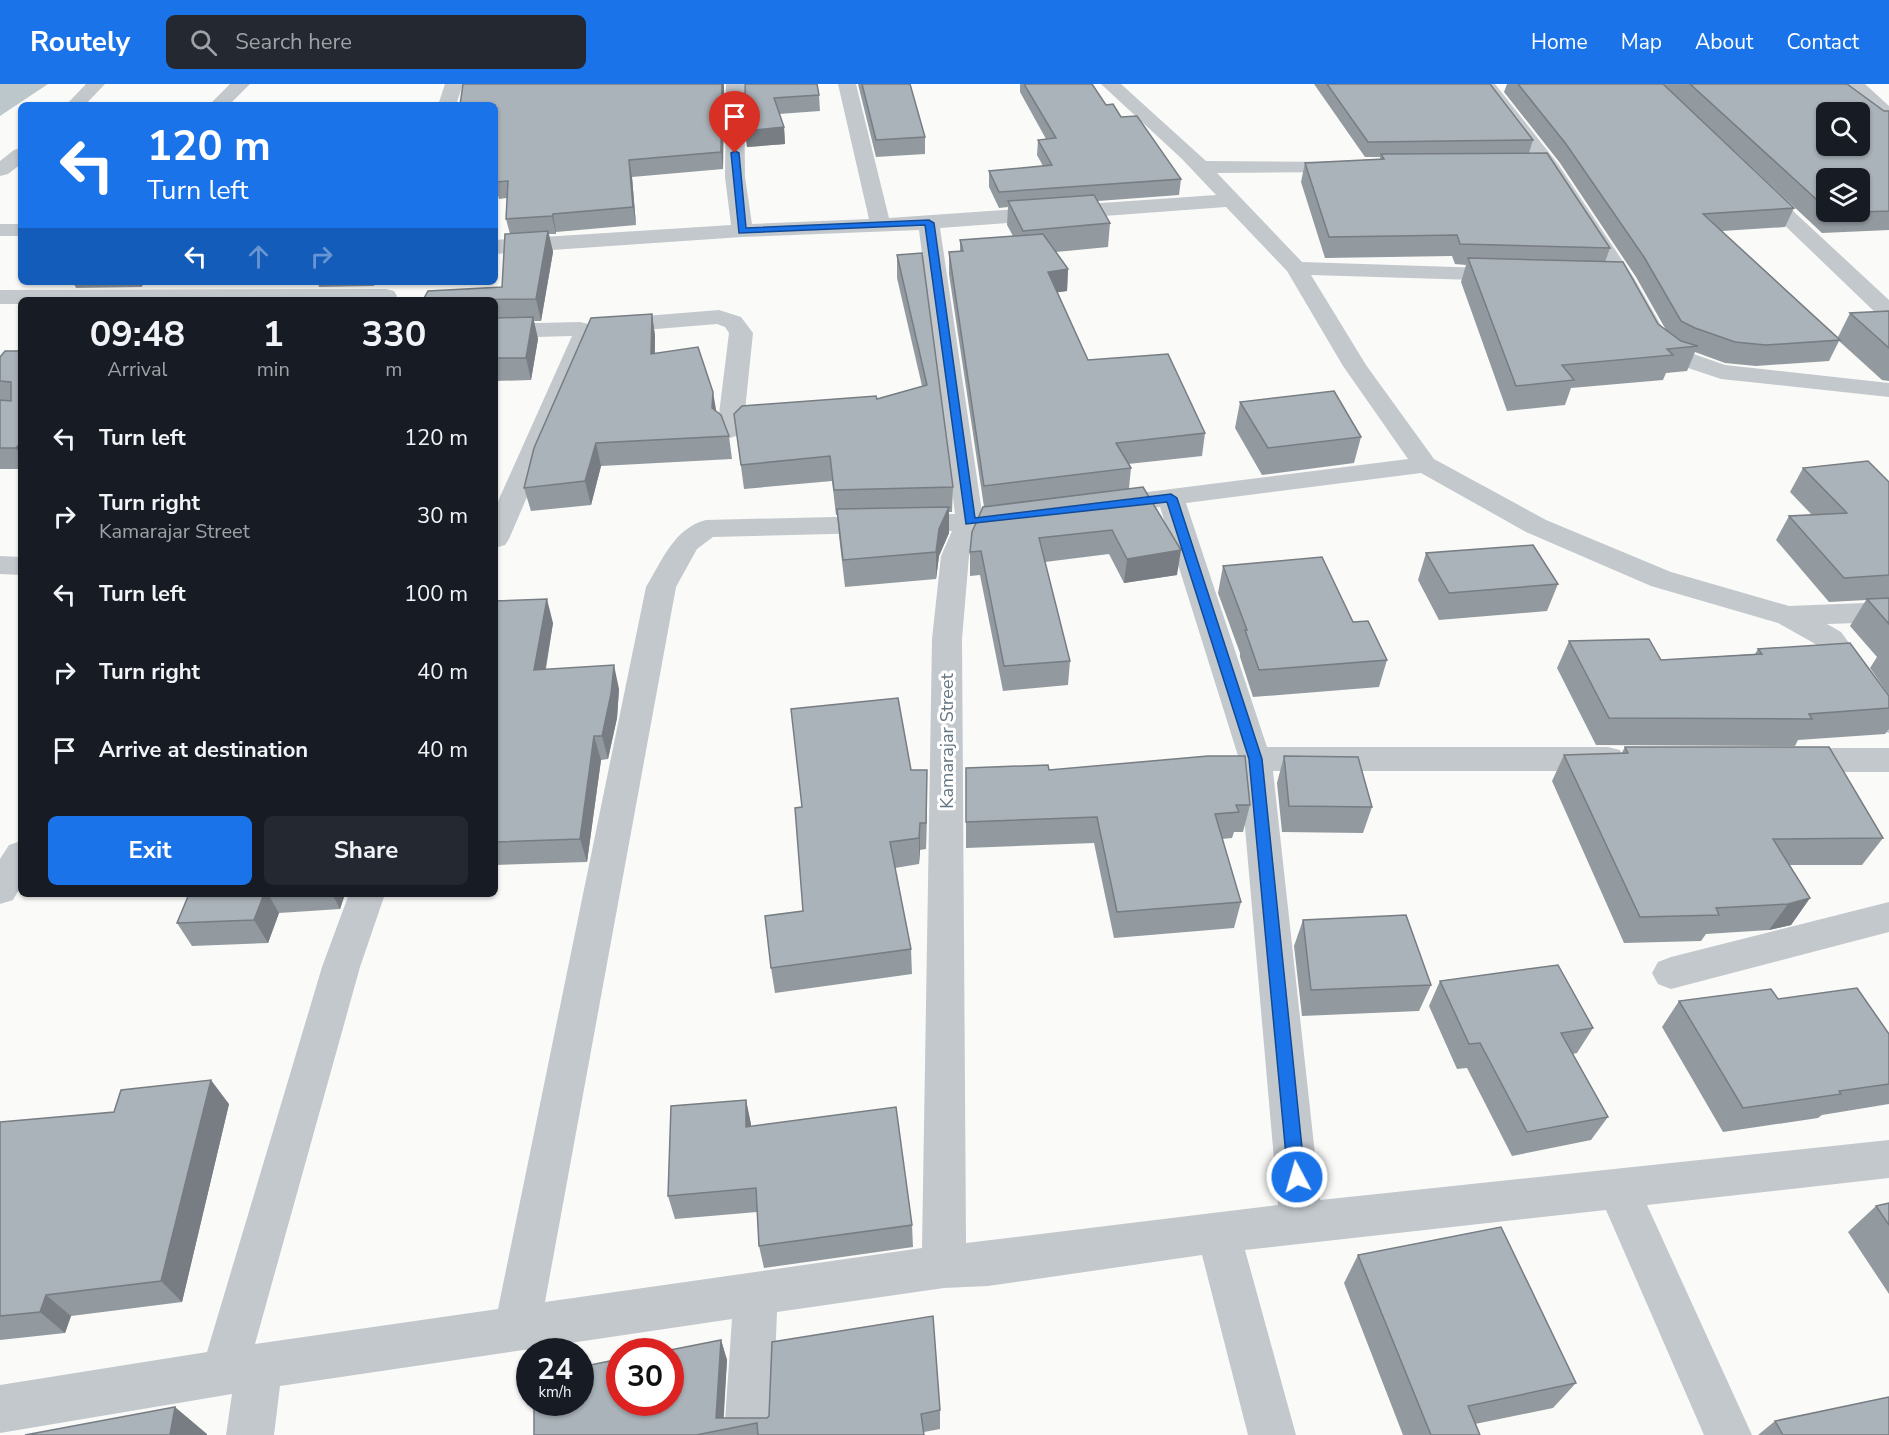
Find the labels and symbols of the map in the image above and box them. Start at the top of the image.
pin [709,91,760,153]
street label: Kamarajar Street [935,673,959,809]
position arrow [1265,1145,1329,1209]
speed limit sign: 30 [606,1338,684,1416]

